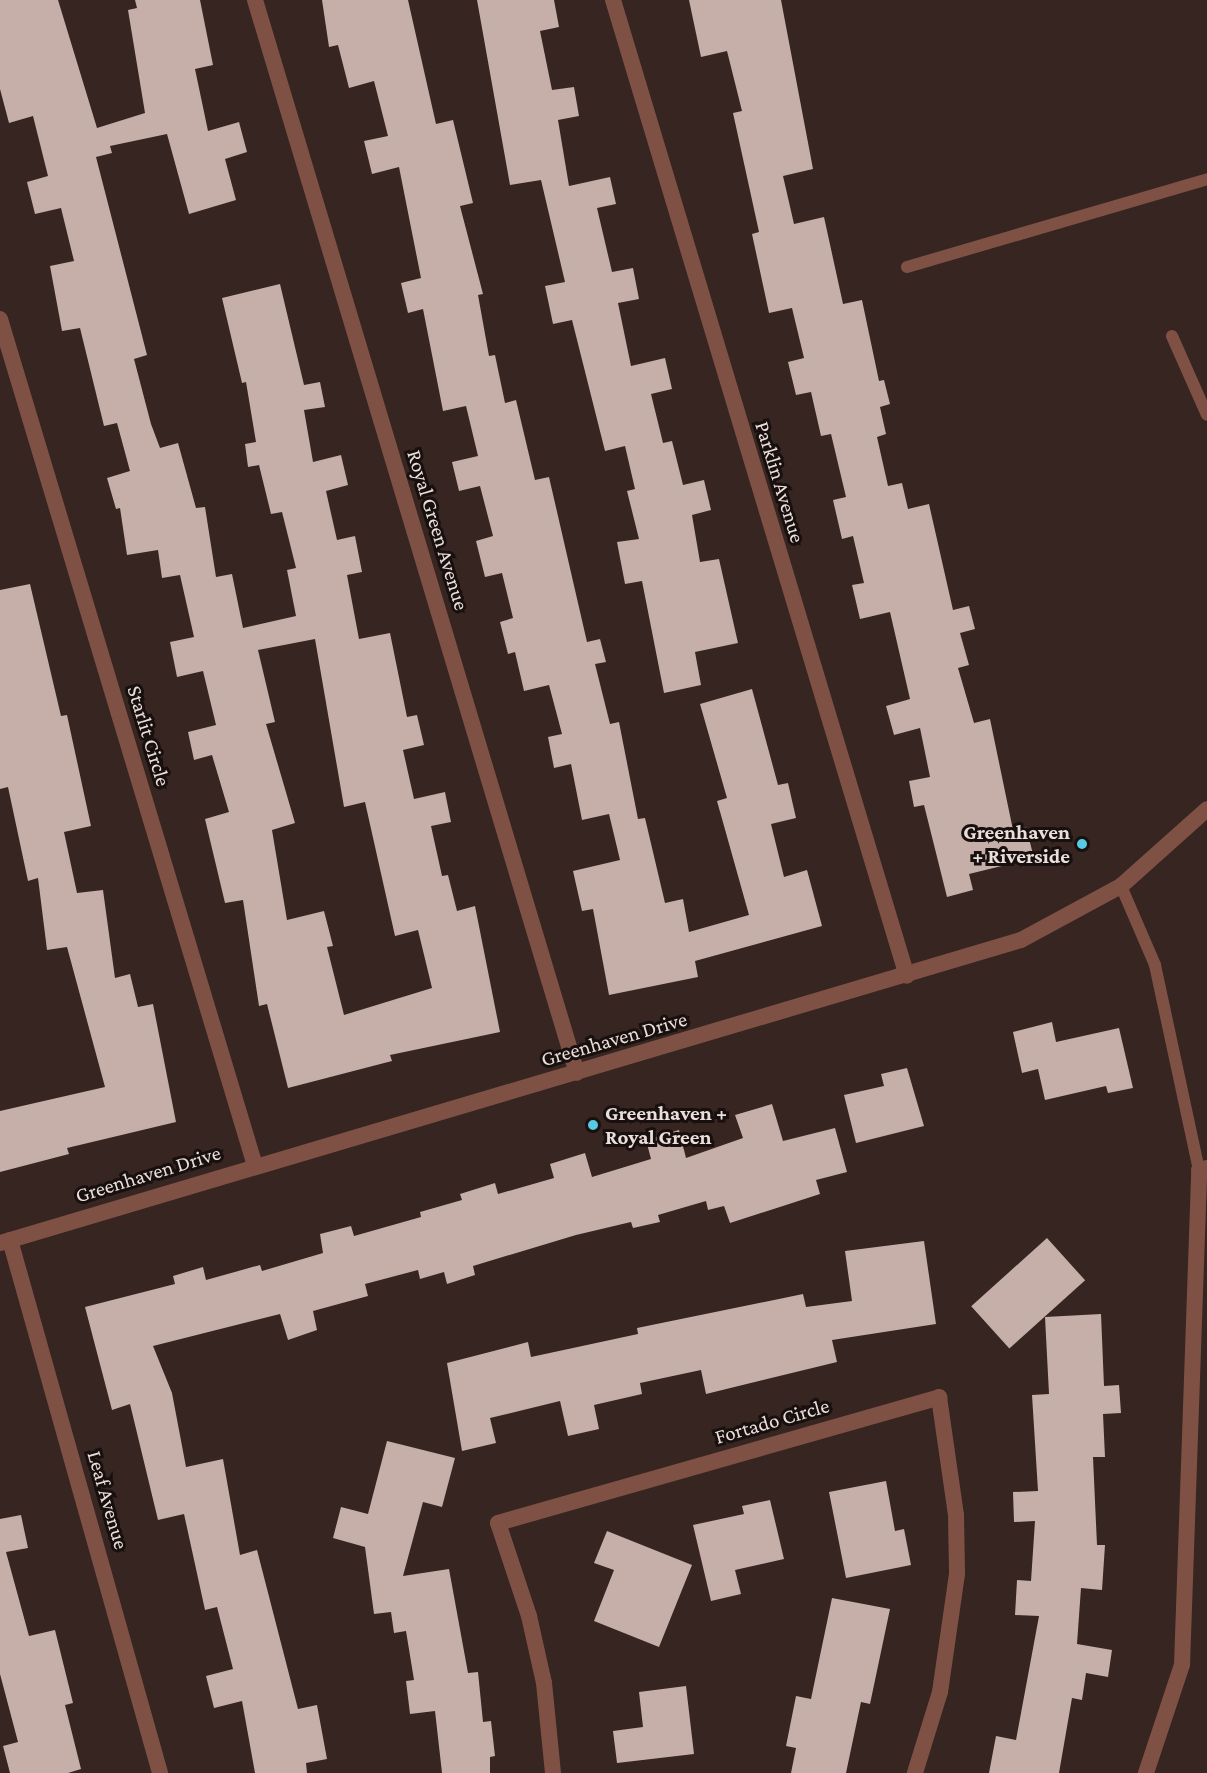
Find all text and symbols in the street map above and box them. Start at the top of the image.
street label: Parklin Avenue [750,418,810,546]
street label: Royal Green Avenue [402,447,474,613]
street label: Starlit Circle [122,683,176,789]
place label: Greenhaven + Riverside [963,819,1070,869]
marker: Greenhaven + Riverside [1075,837,1089,851]
street label: Greenhaven Drive [538,1006,690,1072]
place label: Greenhaven + Royal Green [605,1100,727,1150]
marker: Greenhaven + Royal Green [586,1118,600,1132]
street label: Greenhaven Drive [72,1140,224,1208]
street label: Fortado Circle [712,1393,832,1449]
street label: Leaf Avenue [82,1448,134,1552]

